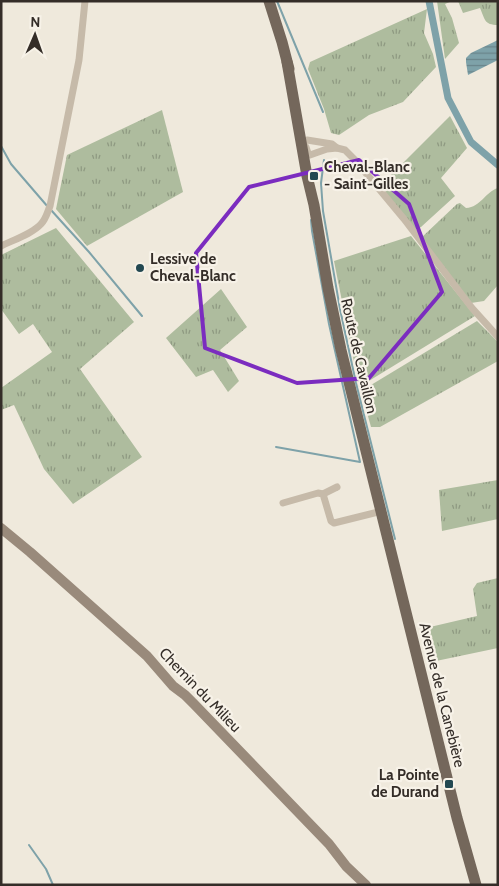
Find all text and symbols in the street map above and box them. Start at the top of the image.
north arrow [10,10,60,60]
text: N [30,13,41,31]
place label: Cheval-Blanc - Saint-Gilles [324,158,410,193]
marker: Cheval-Blanc - Saint-Gilles [308,170,320,182]
place label: Lessive de Cheval-Blanc [150,250,236,285]
marker: Lessive de Cheval-Blanc [134,262,146,274]
street label: Route de Cavaillon [337,297,381,415]
street label: Avenue de la Canebière [415,621,469,769]
street label: Chemin du Milieu [155,644,245,736]
place label: La Pointe de Durand [371,766,439,801]
marker: La Pointe de Durand [443,778,455,790]

